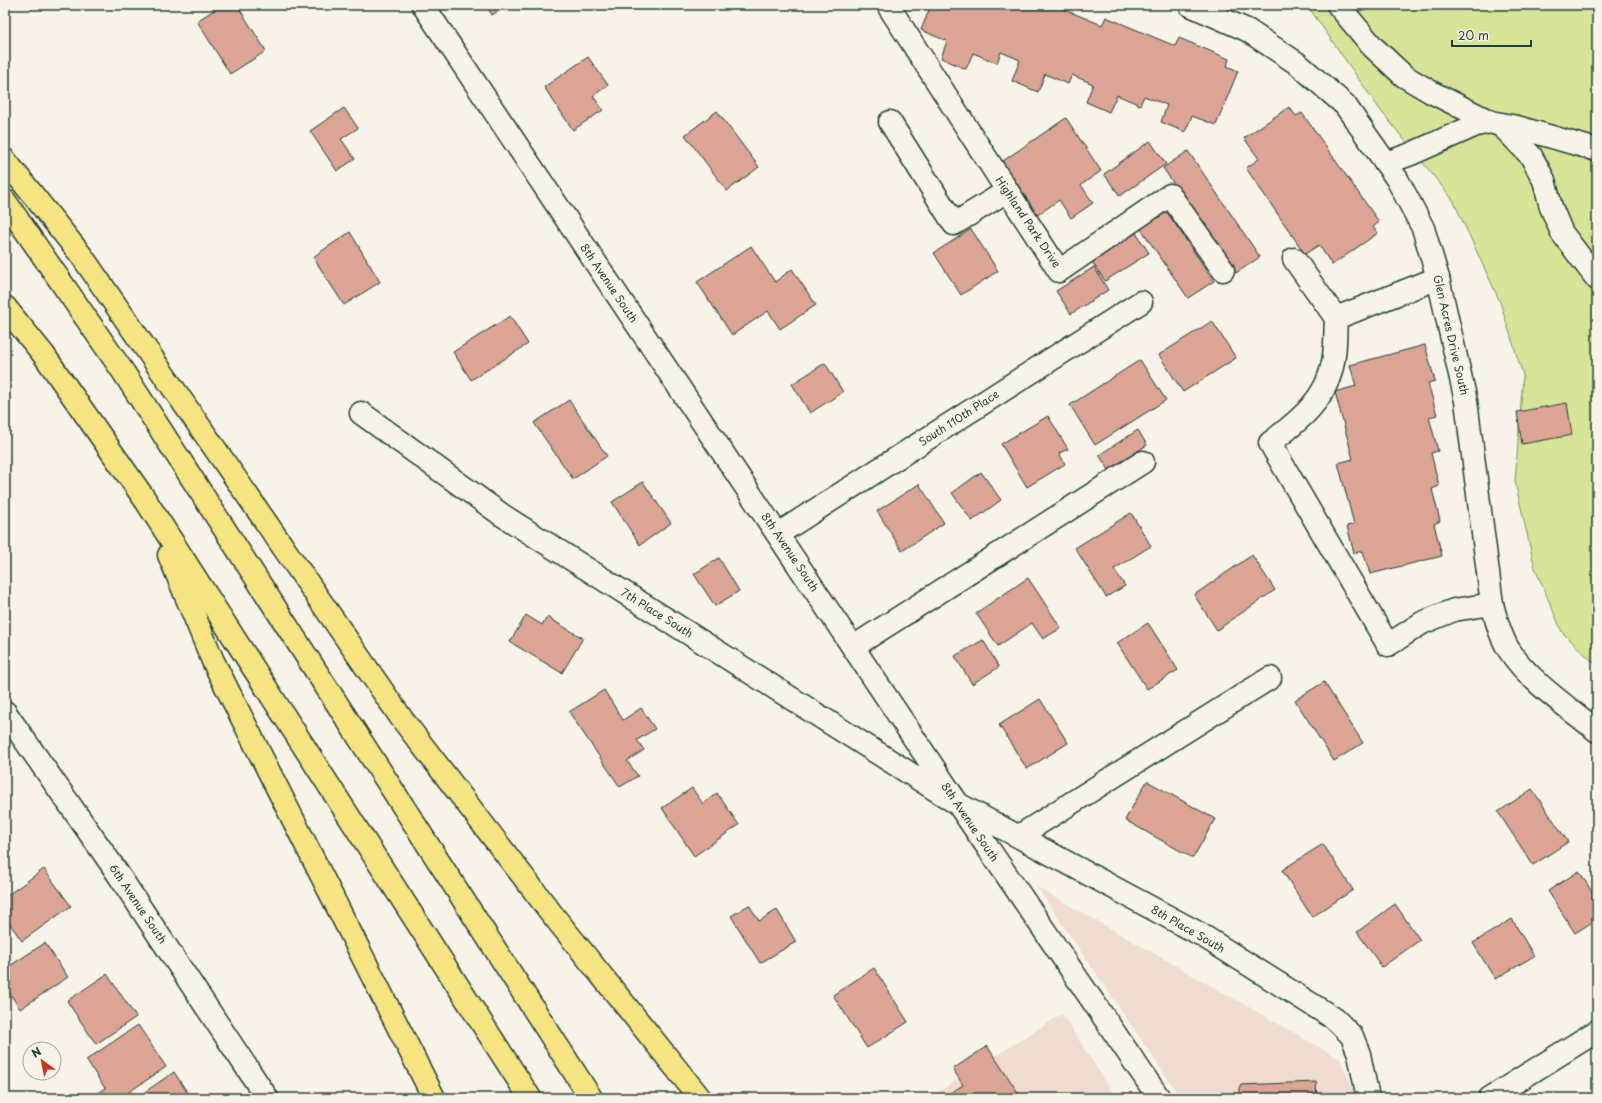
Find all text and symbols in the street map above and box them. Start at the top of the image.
scale bar [1452,22,1531,48]
text: 20 m [1458,26,1489,44]
street label: Highland Park Drive [992,173,1065,271]
street label: 8th Avenue South [577,240,642,326]
street label: Glen Acres Drive South [1429,273,1474,397]
street label: South 110th Place [915,385,1002,450]
street label: 8th Avenue South [758,509,823,595]
street label: 7th Place South [618,584,697,642]
street label: 8th Avenue South [938,779,1003,865]
street label: 6th Avenue South [105,861,171,947]
street label: 8th Place South [1148,900,1228,957]
north arrow [22,1041,62,1081]
text: N [28,1043,45,1062]

